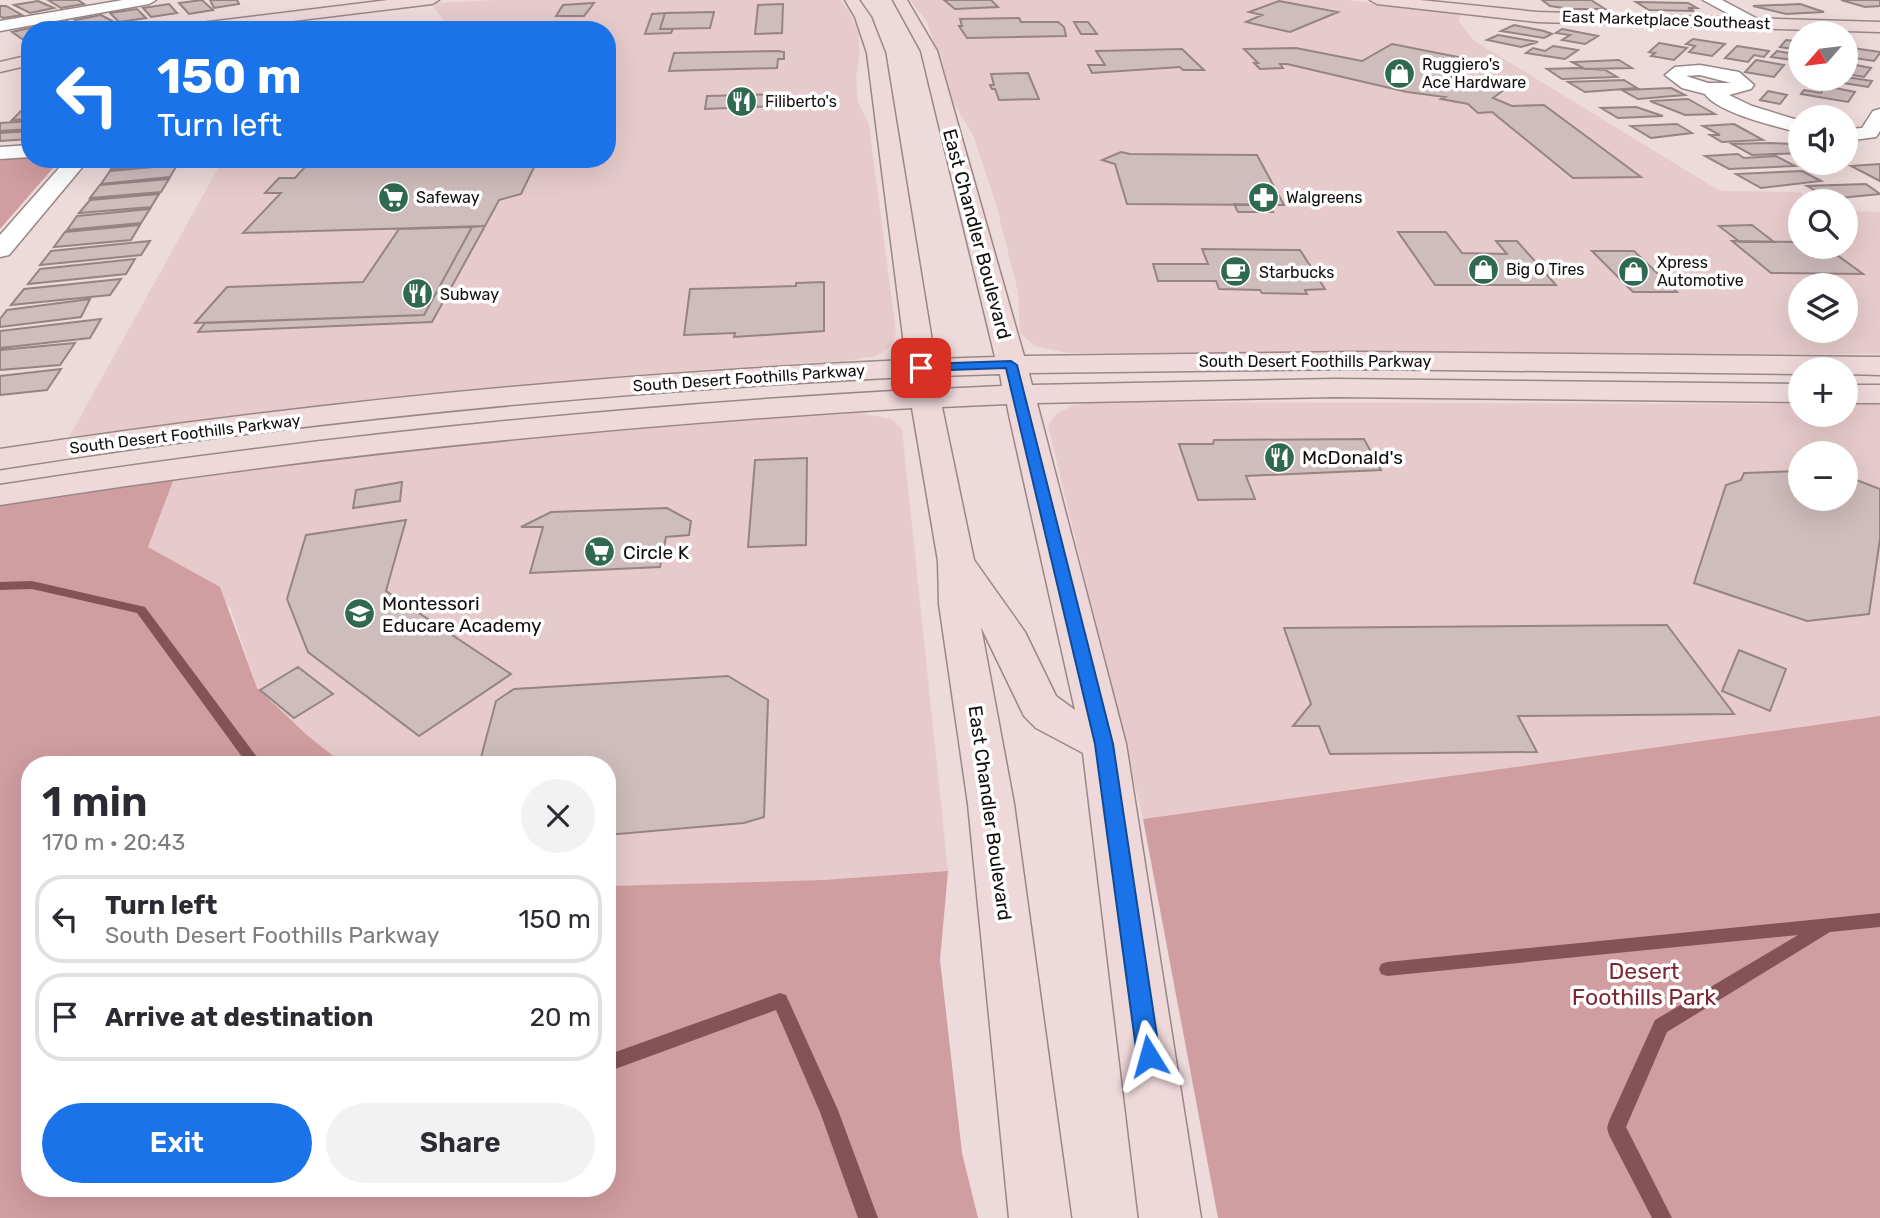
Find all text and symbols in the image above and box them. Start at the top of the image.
street label: East Marketplace Southeast [1562,7,1770,33]
north arrow [1788,21,1858,91]
map controls [1788,21,1858,511]
text: 150 m [157,47,302,105]
icon: left [42,49,133,140]
place label: Ruggiero's Ace Hardware [1422,55,1526,92]
shop icon: Ruggiero's Ace Hardware [1382,56,1416,90]
restaurant icon: Filiberto's [725,84,759,118]
place label: Filiberto's [765,92,837,111]
button: sound [1788,105,1858,175]
text: Turn left [157,106,282,144]
street label: East Chandler Boulevard [938,126,1016,342]
supermarket icon: Safeway [376,180,410,214]
pharmacy icon: Walgreens [1246,180,1280,214]
place label: Safeway [416,188,480,207]
place label: Walgreens [1286,188,1362,207]
button: search [1788,189,1858,259]
shop icon: Big O Tires [1466,252,1500,286]
place label: Xpress Automotive [1657,253,1744,290]
shop icon: Xpress Automotive [1617,254,1651,288]
cafe icon: Starbucks [1219,255,1253,289]
place label: Big O Tires [1506,260,1585,279]
place label: Starbucks [1259,263,1334,282]
button: layers [1788,273,1858,343]
restaurant icon: Subway [400,277,434,311]
place label: Subway [440,285,499,304]
pin [891,338,951,398]
icon: arrive [902,349,940,387]
street label: South Desert Foothills Parkway [1199,352,1431,371]
button: + [1788,357,1858,427]
street label: South Desert Foothills Parkway [632,360,866,396]
street label: South Desert Foothills Parkway [68,410,302,458]
restaurant icon: McDonald's [1262,440,1296,474]
button: − [1788,441,1858,511]
place label: McDonald's [1302,446,1403,469]
supermarket icon: Circle K [583,535,617,569]
place label: Circle K [623,541,690,564]
place label: Montessori Educare Academy [382,592,542,637]
school or university icon: Montessori Educare Academy [342,597,376,631]
street label: East Chandler Boulevard [964,704,1016,922]
text: 1 min [42,777,148,827]
button: close [521,779,595,853]
text: 170 m · 20:43 [42,828,185,856]
text: Turn left [105,890,217,921]
icon: left [46,900,84,938]
text: 150 m [518,904,591,935]
text: South Desert Foothills Parkway [105,921,439,949]
park label: Desert Foothills Park [1572,957,1716,1011]
icon: arrive [46,998,84,1036]
text: Arrive at destination [105,1002,373,1033]
text: 20 m [530,1002,591,1033]
position arrow [1112,1019,1186,1093]
button: Exit [42,1103,312,1183]
button: Share [326,1103,595,1183]

